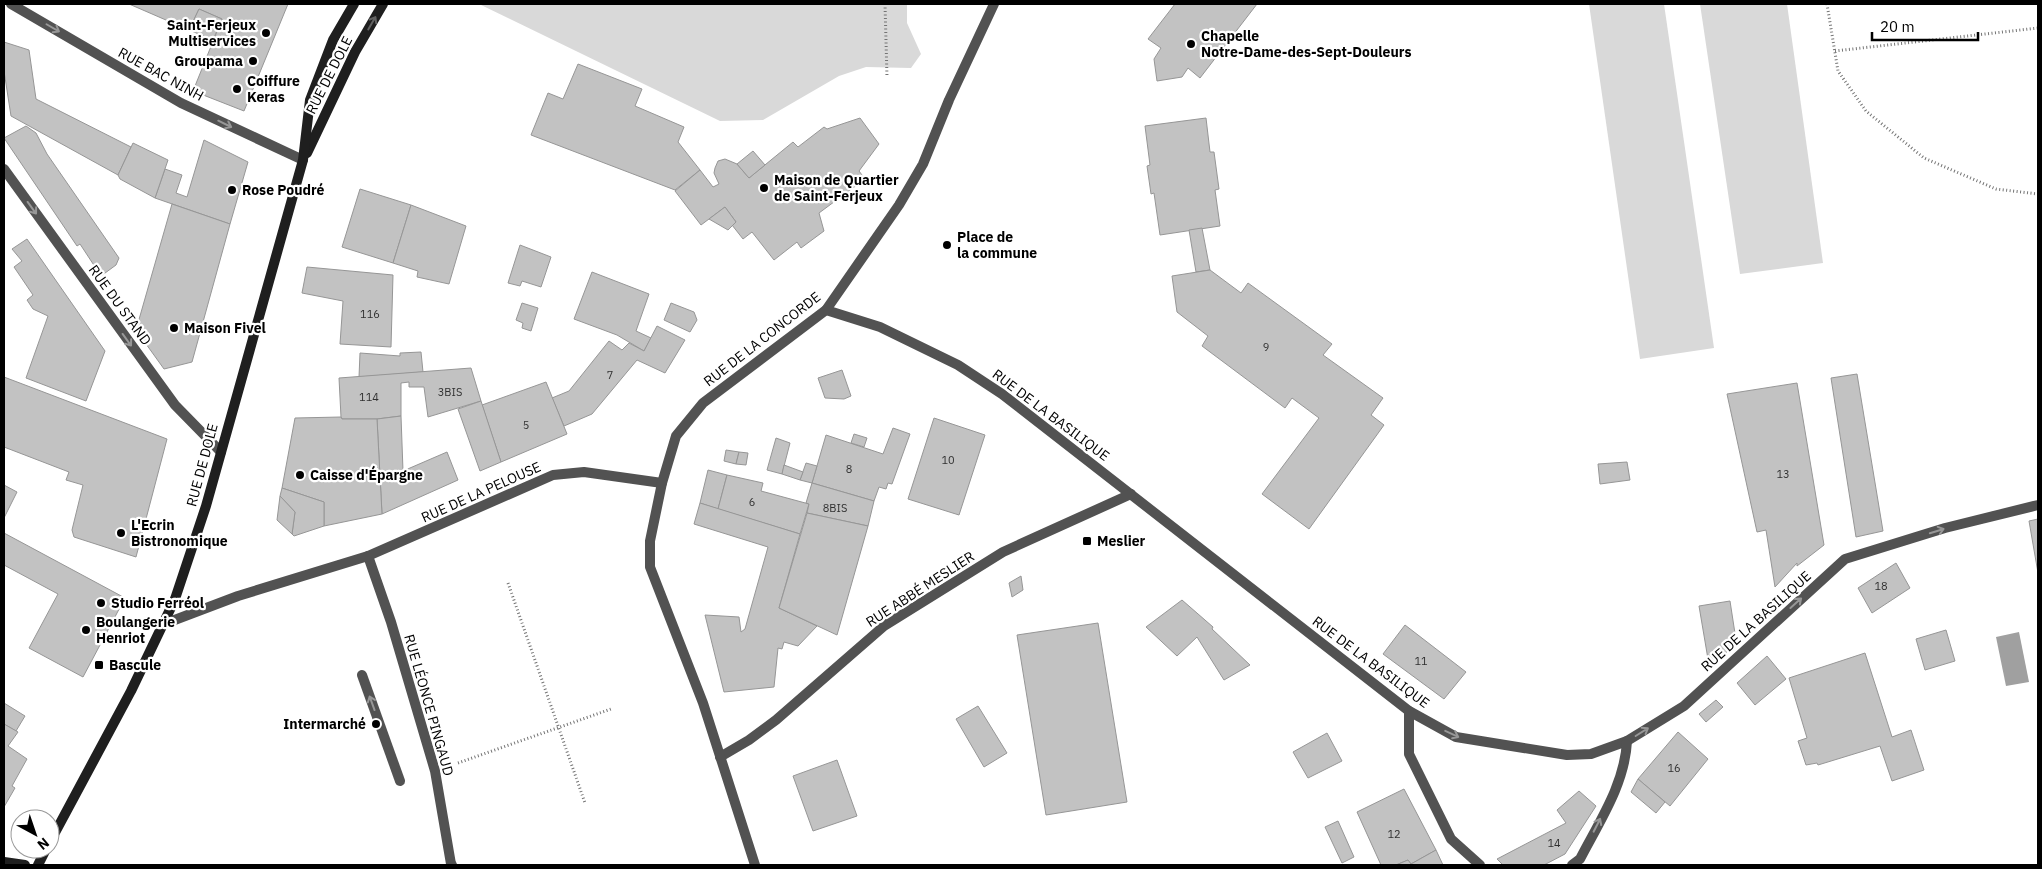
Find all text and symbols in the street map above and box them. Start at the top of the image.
scale bar [1872,10,1978,42]
place label: Saint-Ferjeux Multiservices [167,16,256,50]
one-way arrow [367,16,377,31]
text: 20 m [1880,17,1915,36]
one-way arrow [45,23,59,33]
marker: Saint-Ferjeux Multiservices [260,27,272,39]
place label: Chapelle Notre-Dame-des-Sept-Douleurs [1201,27,1411,61]
street label: RUE DE DOLE [302,33,356,117]
marker: Chapelle Notre-Dame-des-Sept-Douleurs [1185,38,1197,50]
street label: RUE BAC NINH [115,43,207,105]
place label: Groupama [174,52,243,70]
marker: Groupama [247,55,259,67]
place label: Coiffure Keras [247,72,300,106]
marker: Coiffure Keras [231,83,243,95]
one-way arrow [217,119,232,129]
place label: Maison de Quartier de Saint-Ferjeux [774,171,899,205]
place label: Rose Poudré [242,181,325,199]
marker: Maison de Quartier de Saint-Ferjeux [758,182,770,194]
marker: Rose Poudré [226,184,238,196]
one-way arrow [27,201,37,215]
place label: Place de la commune [957,228,1037,262]
marker: Place de la commune [941,239,953,251]
street label: RUE DU STAND [85,261,155,349]
street label: RUE DE LA CONCORDE [700,288,824,390]
house number: 116 [360,307,380,321]
place label: Maison Fivel [184,319,266,337]
marker: Maison Fivel [168,322,180,334]
one-way arrow [122,333,133,346]
house number: 9 [1263,340,1269,354]
street label: RUE DE LA BASILIQUE [989,365,1113,465]
house number: 7 [607,368,613,382]
house number: 3BIS [438,385,462,399]
house number: 114 [359,390,379,404]
house number: 5 [523,418,529,432]
street label: RUE DE DOLE [182,422,222,508]
house number: 10 [941,453,955,467]
street label: RUE DE LA PELOUSE [418,458,544,526]
house number: 8 [846,462,852,476]
place label: Caisse d'Épargne [310,465,423,484]
house number: 13 [1776,467,1790,481]
marker: Caisse d'Épargne [294,469,306,481]
house number: 6 [749,495,755,509]
house number: 8BIS [823,501,847,515]
place label: L'Ecrin Bistronomique [131,516,228,550]
one-way arrow [1929,525,1945,535]
marker: L'Ecrin Bistronomique [115,527,127,539]
place label: Meslier [1097,532,1146,550]
marker: Meslier [1081,535,1093,547]
street label: RUE ABBÉ MESLIER [862,546,978,631]
street label: RUE DE LA BASILIQUE [1697,567,1815,675]
house number: 18 [1874,579,1888,593]
place label: Studio Ferréol [111,594,204,612]
marker: Studio Ferréol [95,597,107,609]
one-way arrow [1789,598,1802,609]
street label: RUE DE LA BASILIQUE [1309,612,1433,712]
place label: Boulangerie Henriot [96,613,175,647]
marker: Boulangerie Henriot [80,624,92,636]
street label: RUE LÉONCE PINGAUD [400,632,459,778]
house number: 11 [1414,654,1428,668]
place label: Bascule [109,656,161,674]
marker: Bascule [93,659,105,671]
one-way arrow [367,695,376,711]
place label: Intermarché [283,715,366,733]
marker: Intermarché [370,718,382,730]
one-way arrow [1635,727,1649,737]
one-way arrow [1444,729,1459,739]
house number: 16 [1667,761,1681,775]
north arrow [10,809,60,859]
one-way arrow [1593,818,1602,833]
house number: 12 [1387,827,1401,841]
text: N [34,834,53,854]
house number: 14 [1547,836,1561,850]

